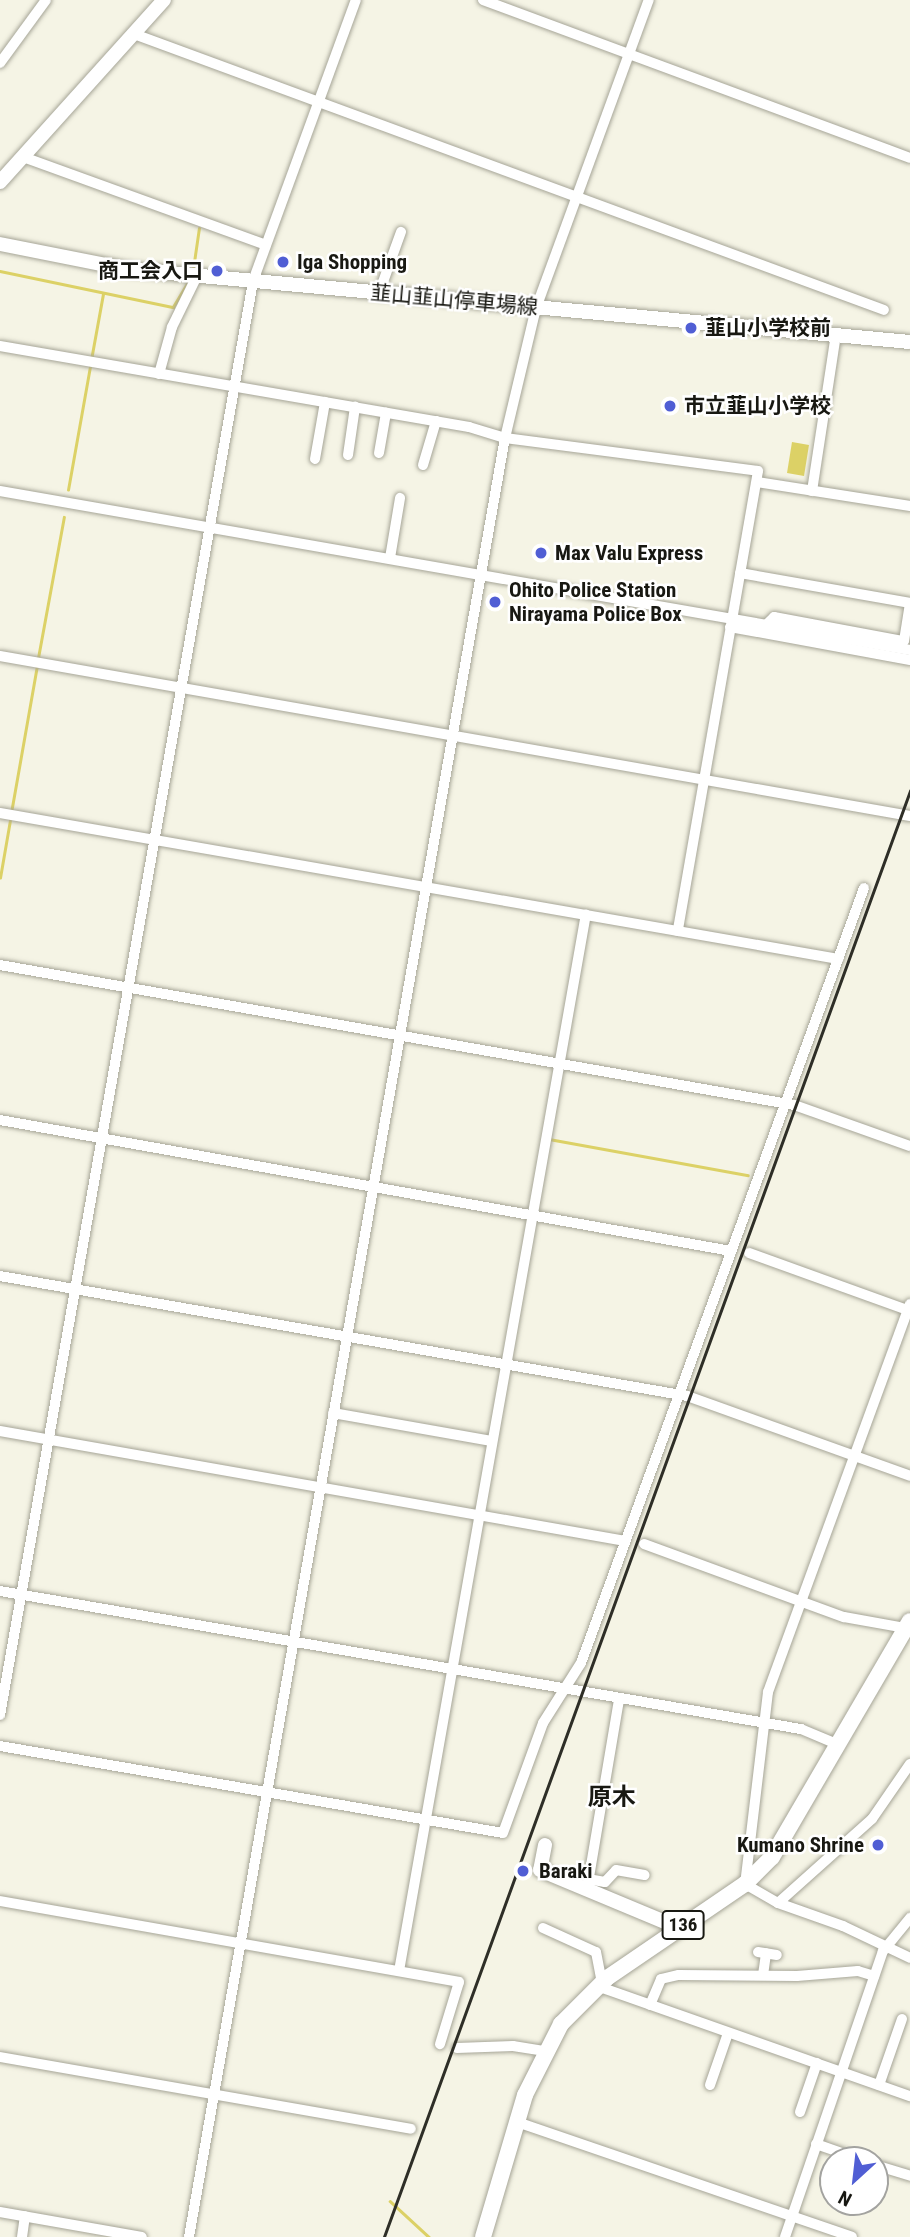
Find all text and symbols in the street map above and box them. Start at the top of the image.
place label: Iga Shopping [297,249,407,275]
marker: Iga Shopping [275,254,291,270]
place label: 商工会入口 [98,258,203,284]
marker: 商工会入口 [209,263,225,279]
street label: 韮山韮山停車場線 [369,280,539,320]
place label: 韮山小学校前 [705,315,831,341]
marker: 韮山小学校前 [683,320,699,336]
place label: 市立韮山小学校 [684,393,831,419]
marker: 市立韮山小学校 [662,398,678,414]
place label: Max Valu Express [555,540,703,566]
marker: Max Valu Express [533,545,549,561]
place label: Ohito Police Station Nirayama Police Box [509,577,682,627]
marker: Ohito Police Station Nirayama Police Box [487,594,503,610]
district label: 原木 [588,1784,636,1812]
place label: Kumano Shrine [737,1832,864,1858]
marker: Kumano Shrine [870,1837,886,1853]
place label: Baraki [539,1858,593,1884]
marker: Baraki [513,1861,533,1881]
road number: 136 [660,1910,706,1940]
north arrow [819,2146,889,2216]
text: N [835,2185,856,2211]

